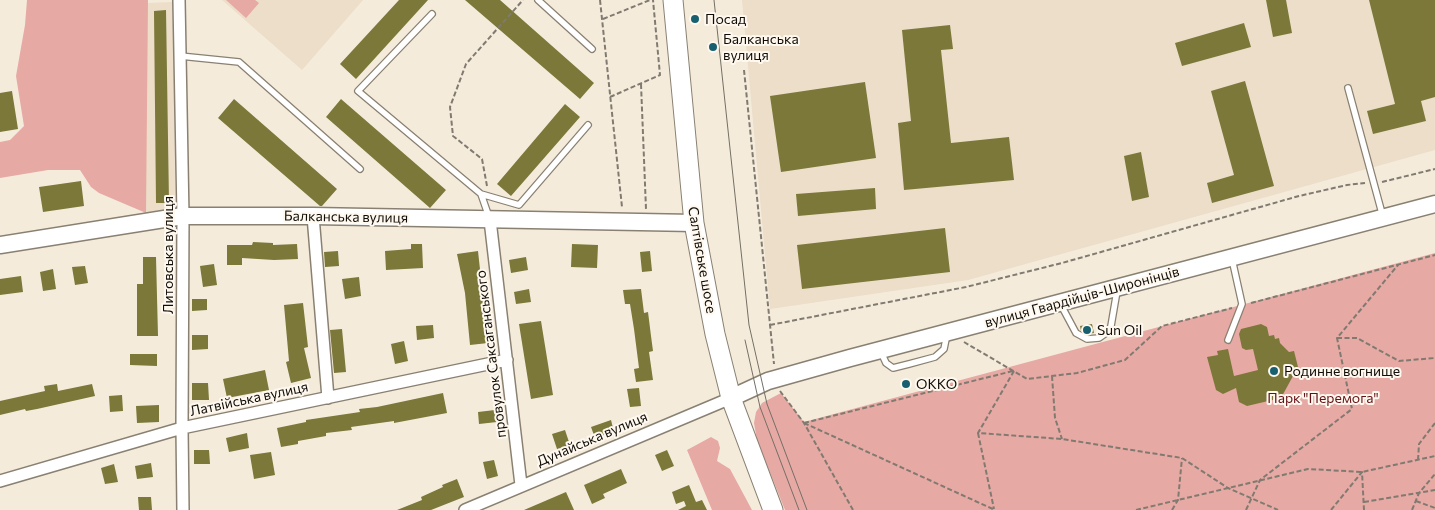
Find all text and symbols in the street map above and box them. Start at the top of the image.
place label: Посад [705,11,746,27]
marker: Посад [689,13,701,25]
place label: Балканська вулиця [723,31,799,64]
marker: Балканська вулиця [707,41,719,53]
street label: Литовська вулиця [160,196,176,314]
street label: Салтівське шосе [684,205,720,315]
street label: Балканська вулиця [284,208,408,226]
street label: вулиця Гвардійців-Широнінців [983,263,1181,331]
street label: провулок Саксаганського [472,269,510,439]
place label: Sun Oil [1097,322,1142,338]
marker: Sun Oil [1081,324,1093,336]
place label: Родинне вогнище [1284,363,1400,379]
marker: Родинне вогнище [1268,365,1280,377]
place label: ОККО [916,376,957,392]
street label: Латвійська вулиця [188,378,310,420]
marker: ОККО [900,378,912,390]
park label: Парк "Перемога" [1267,390,1379,406]
street label: Дунайська вулиця [534,408,650,470]

